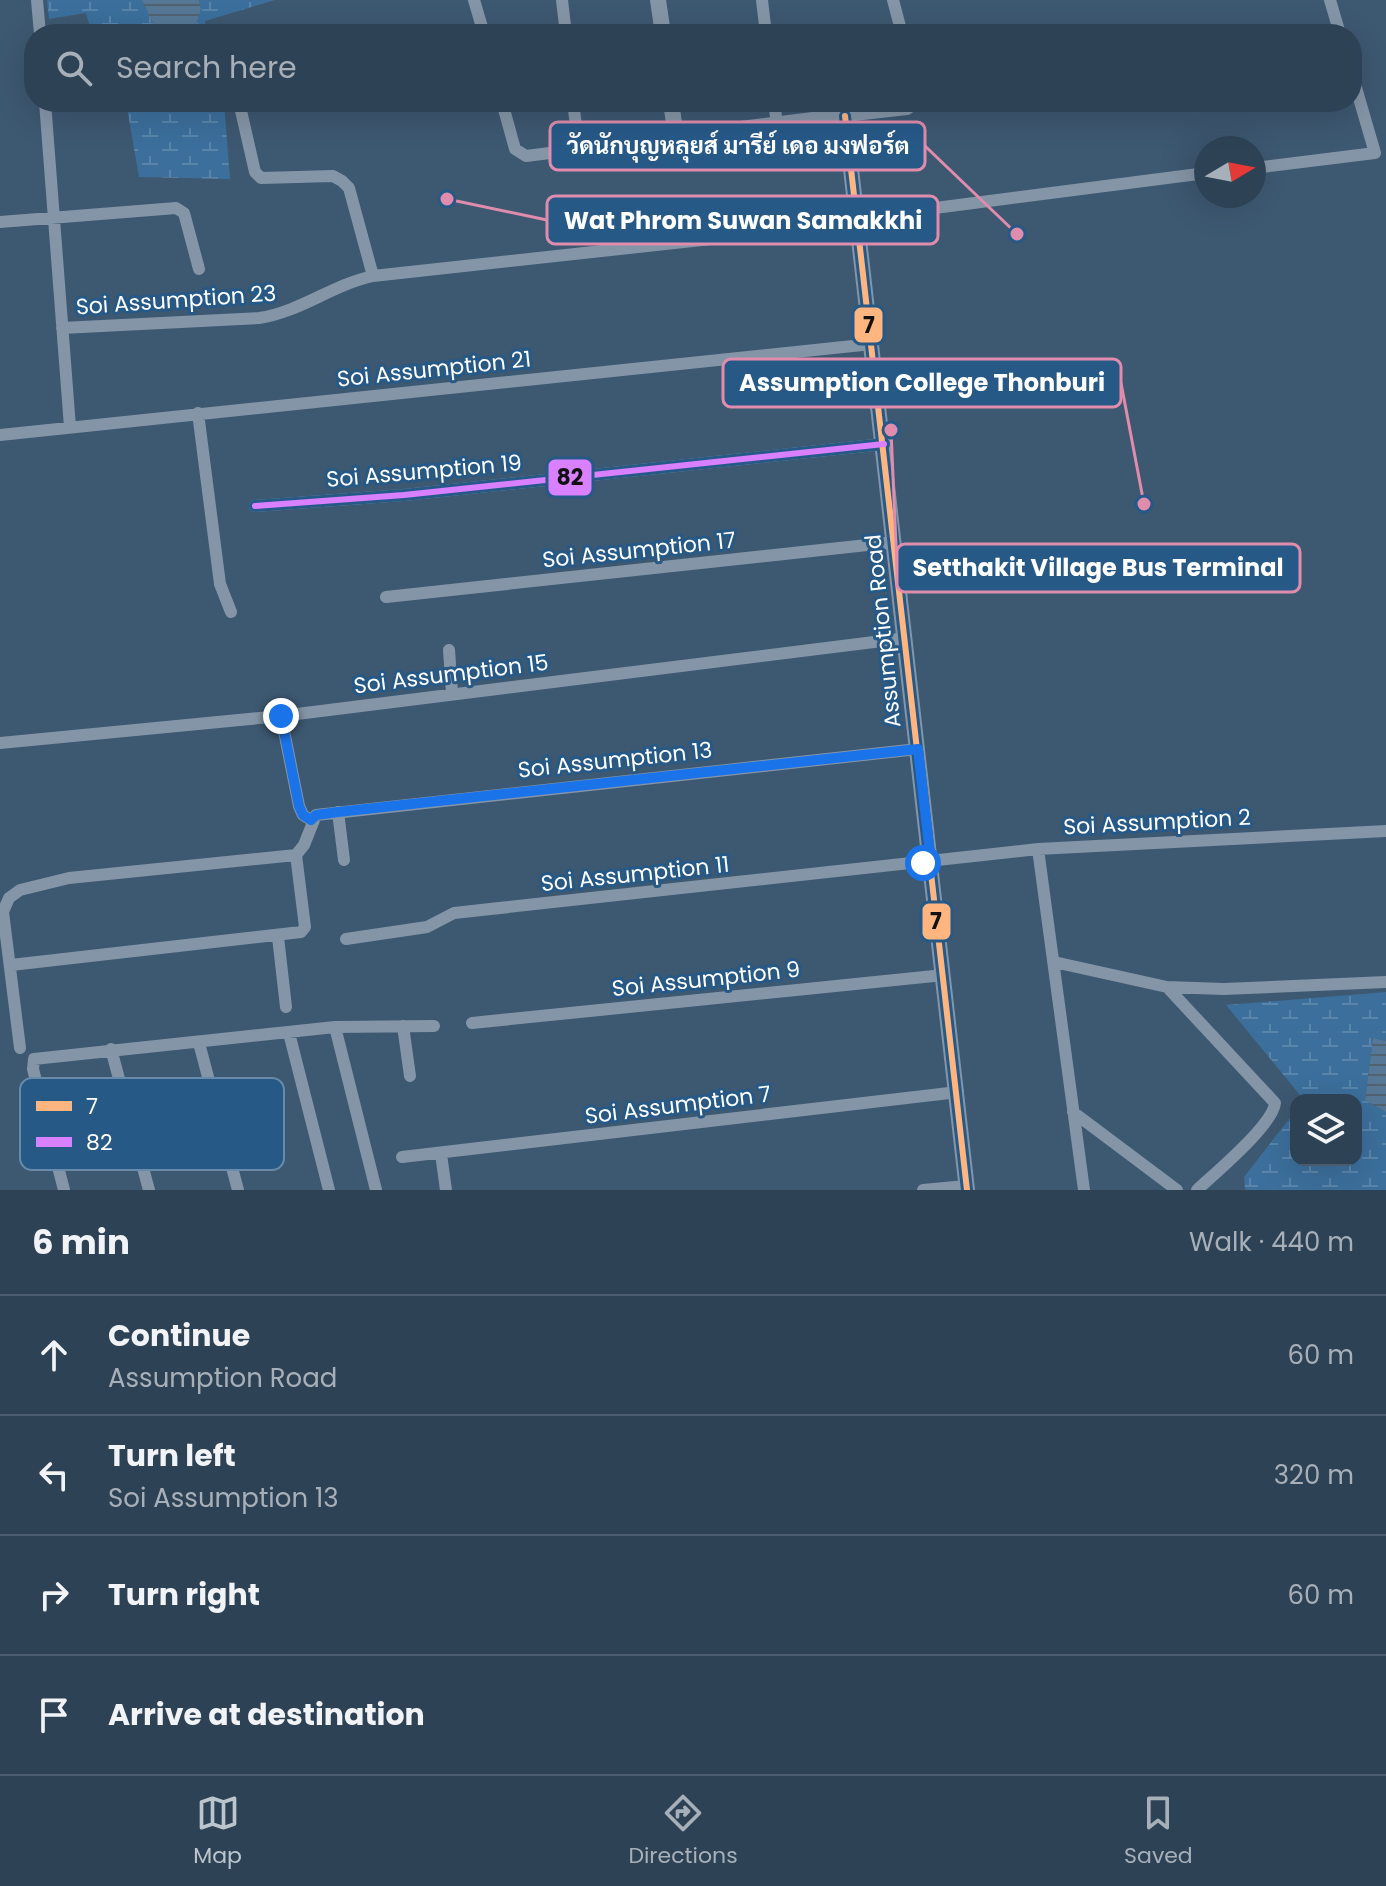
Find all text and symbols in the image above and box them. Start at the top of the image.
search box [24,24,1362,112]
icon: search [52,46,96,90]
text: Search here [116,46,297,89]
callout: วัดนักบุญหลุยส์ มารีย์ เดอ มงฟอร์ต [550,122,925,170]
text: วัดนักบุญหลุยส์ มารีย์ เดอ มงฟอร์ต [566,129,910,163]
north arrow [1194,136,1266,208]
callout: Wat Phrom Suwan Samakkhi [547,196,938,244]
text: Wat Phrom Suwan Samakkhi [564,204,922,237]
street label: Soi Assumption 23 [75,278,277,322]
line badge: 7 [853,306,884,344]
text: 7 [863,310,875,341]
street label: Soi Assumption 21 [335,343,533,395]
callout: Assumption College Thonburi [723,359,1121,407]
text: Assumption College Thonburi [739,366,1105,399]
street label: Soi Assumption 19 [325,447,523,495]
line badge: 82 [547,458,593,497]
text: 82 [557,462,583,493]
street label: Soi Assumption 17 [541,524,737,576]
street label: Assumption Road [857,533,909,729]
callout: Setthakit Village Bus Terminal [897,544,1300,592]
text: Setthakit Village Bus Terminal [912,551,1284,584]
street label: Soi Assumption 15 [352,647,550,701]
route end [263,698,299,734]
street label: Soi Assumption 13 [516,734,714,786]
street label: Soi Assumption 2 [1062,802,1252,842]
route start [905,845,941,881]
street label: Soi Assumption 11 [539,849,731,899]
line badge: 7 [921,902,952,941]
text: 7 [930,906,942,937]
street label: Soi Assumption 9 [610,954,802,1004]
legend [20,1078,284,1170]
street label: Soi Assumption 7 [583,1078,773,1132]
text: 7 [86,1091,98,1122]
map controls [1290,1094,1362,1166]
button: layers [1290,1094,1362,1166]
text: 82 [86,1127,113,1158]
text: 6 min [32,1218,130,1266]
text: Walk · 440 m [1189,1224,1354,1260]
text: Continue [108,1314,250,1357]
icon: ahead [32,1333,76,1377]
text: 60 m [1287,1337,1354,1373]
text: Assumption Road [108,1360,337,1396]
text: Turn left [108,1434,236,1477]
icon: left [32,1453,76,1497]
text: 320 m [1274,1457,1354,1493]
text: Soi Assumption 13 [108,1480,339,1516]
icon: right [32,1573,76,1617]
text: Turn right [108,1573,260,1616]
text: 60 m [1287,1577,1354,1613]
icon: arrive [32,1693,76,1737]
text: Arrive at destination [108,1693,425,1736]
tab: Map [193,1791,242,1872]
tab: Directions [628,1791,738,1872]
tab: Saved [1124,1791,1193,1872]

